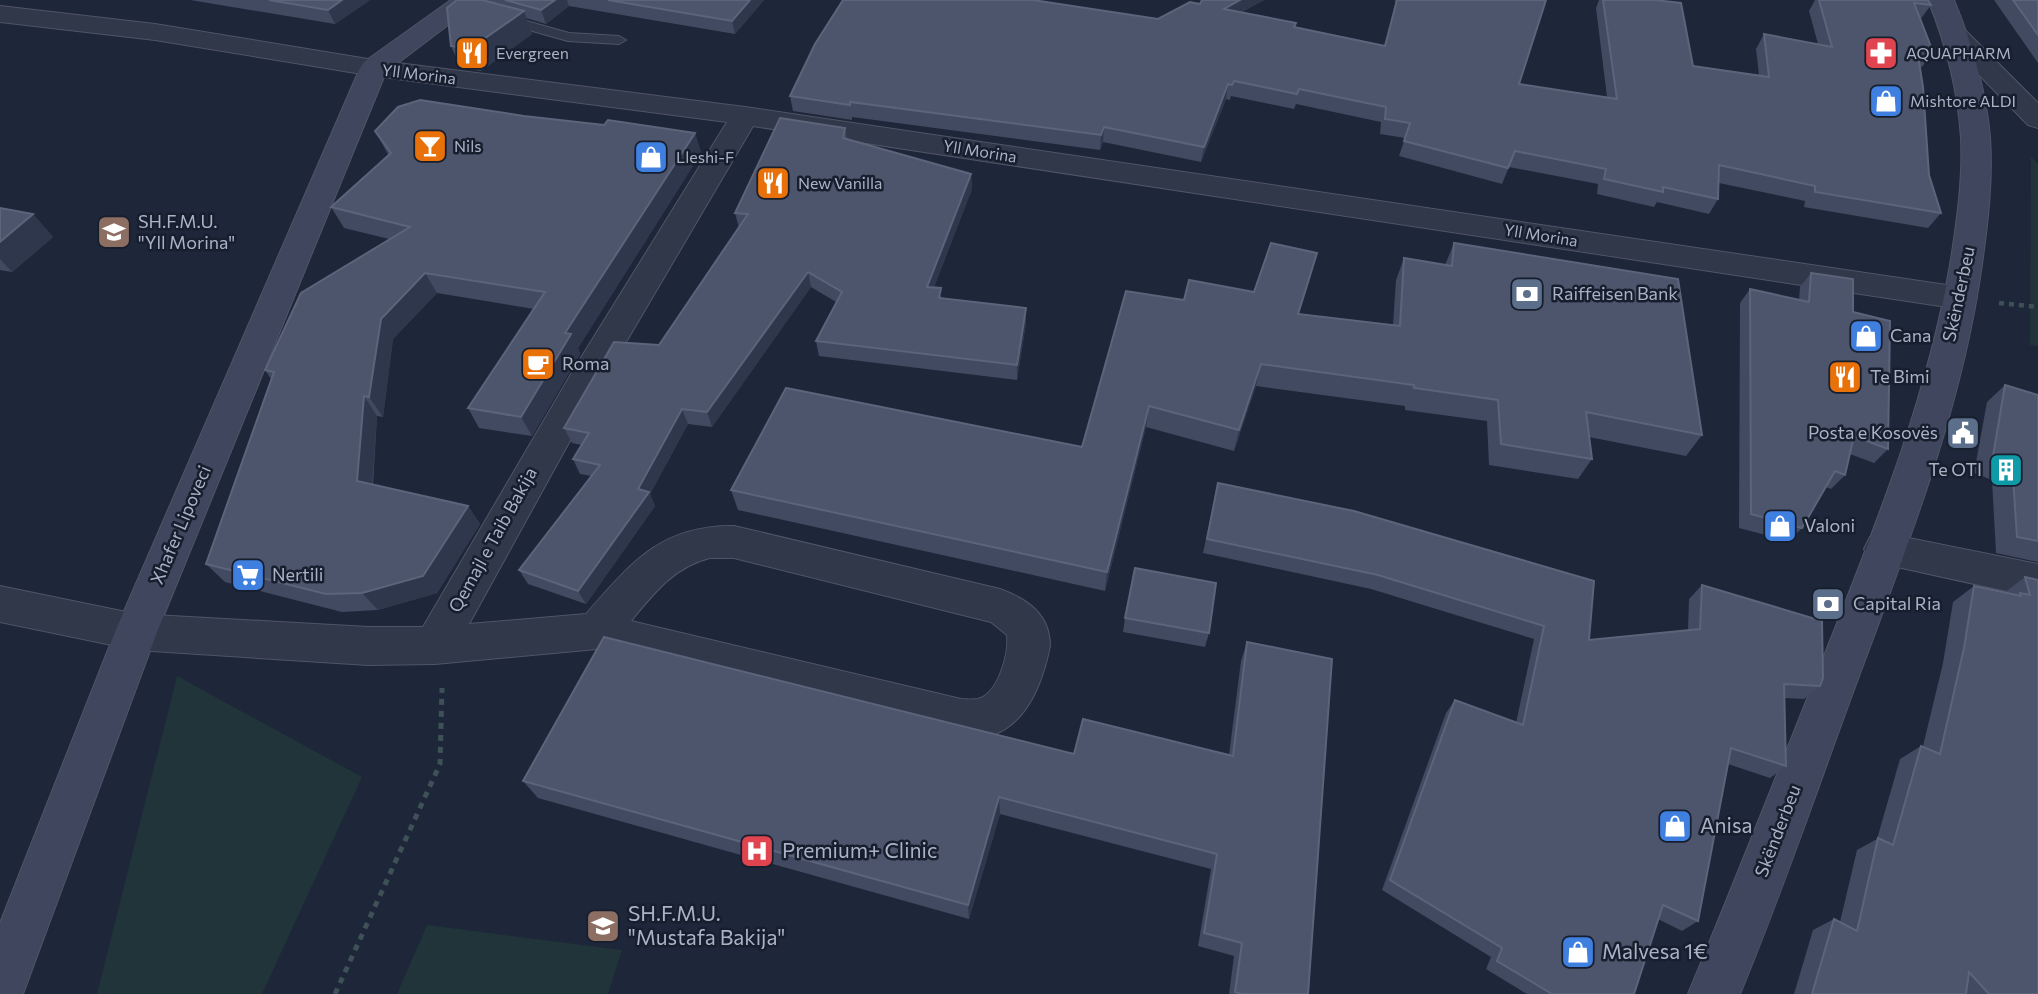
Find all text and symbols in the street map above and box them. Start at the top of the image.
restaurant icon: Evergreen [453,34,491,72]
pharmacy icon: AQUAPHARM [1862,34,1900,72]
place label: Evergreen [496,43,569,62]
place label: AQUAPHARM [1906,43,2011,62]
street label: Yll Morina [381,60,457,87]
shop icon: Mishtore ALDI [1867,82,1905,120]
place label: Mishtore ALDI [1910,91,2016,110]
bar icon: Nils [411,127,449,165]
street label: Yll Morina [942,135,1018,166]
place label: Nils [454,136,482,155]
shop icon: Lleshi-F [632,138,670,176]
place label: Lleshi-F [676,147,734,166]
restaurant icon: New Vanilla [754,164,792,202]
place label: New Vanilla [798,173,882,192]
place label: SH.F.M.U. "Yll Morina" [138,210,235,253]
school or university icon: SH.F.M.U. "Yll Morina" [95,213,133,251]
street label: Yll Morina [1503,219,1579,250]
street label: Skënderbeu [1937,244,1979,344]
bank icon: Raiffeisen Bank [1508,275,1546,313]
place label: Raiffeisen Bank [1552,282,1678,304]
shop icon: Cana [1847,317,1885,355]
place label: Cana [1890,324,1931,346]
cafe icon: Roma [519,345,557,383]
place label: Roma [562,352,609,374]
restaurant icon: Te Bimi [1826,358,1864,396]
place label: Te Bimi [1870,365,1930,387]
public building icon: Posta e Kosovës [1944,414,1982,452]
place label: Posta e Kosovës [1808,421,1938,443]
building icon: Te OTI [1987,451,2025,489]
place label: Te OTI [1928,458,1982,480]
street label: Xhafer Lipoveci [145,462,215,587]
street label: Qemajl e Taib Bakija [443,463,541,616]
shop icon: Valoni [1761,507,1799,545]
place label: Valoni [1804,514,1855,536]
supermarket icon: Nertili [229,556,267,594]
place label: Nertili [272,563,323,585]
bank icon: Capital Ria [1809,585,1847,623]
place label: Capital Ria [1853,592,1941,614]
street label: Skënderbeu [1749,781,1805,880]
shop icon: Anisa [1656,807,1694,845]
place label: Anisa [1700,812,1752,837]
hospital icon: Premium+ Clinic [738,832,776,870]
place label: Premium+ Clinic [782,837,937,862]
place label: SH.F.M.U. "Mustafa Bakija" [628,900,785,949]
school or university icon: SH.F.M.U. "Mustafa Bakija" [584,907,622,945]
shop icon: Malvesa 1€ [1559,933,1597,971]
place label: Malvesa 1€ [1602,938,1708,963]

